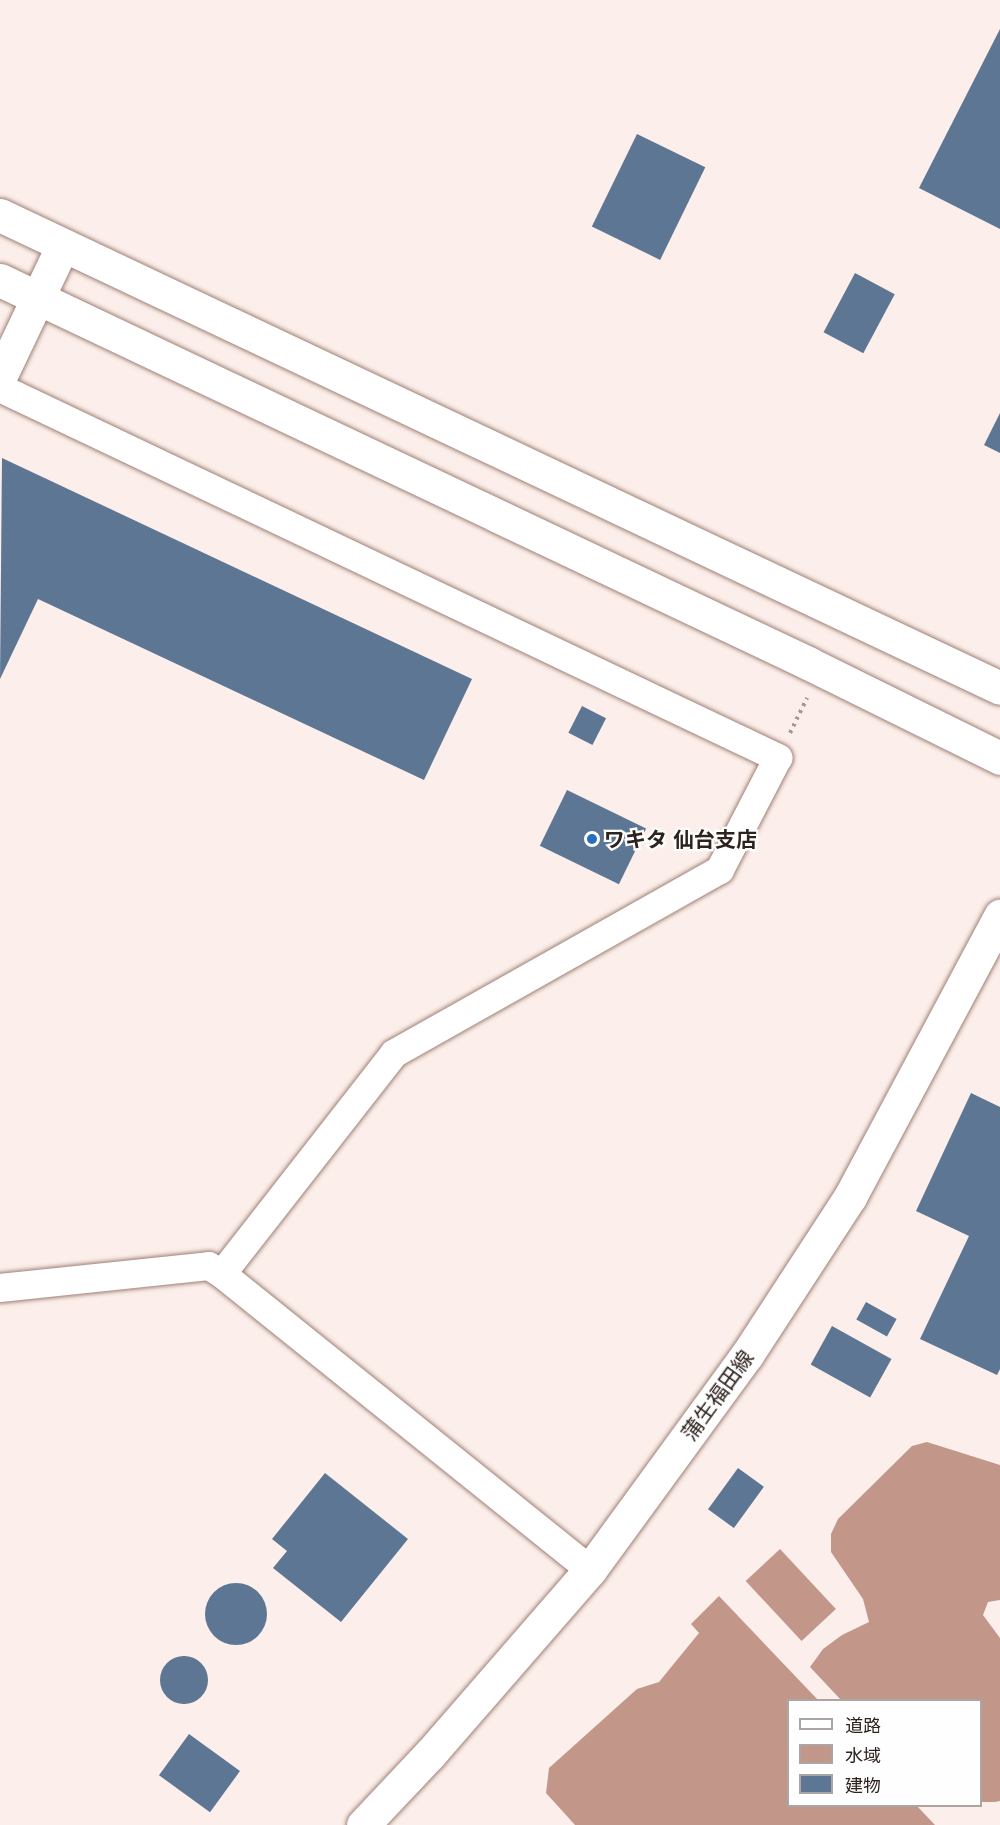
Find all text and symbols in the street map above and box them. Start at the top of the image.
place label: ワキタ 仙台支店 [604,826,757,852]
marker: ワキタ 仙台支店 [585,832,599,846]
street label: 蒲生福田線 [676,1345,758,1445]
legend [787,1699,982,1807]
text: 道路 [845,1714,881,1737]
text: 水域 [845,1744,881,1767]
text: 建物 [845,1774,881,1797]

